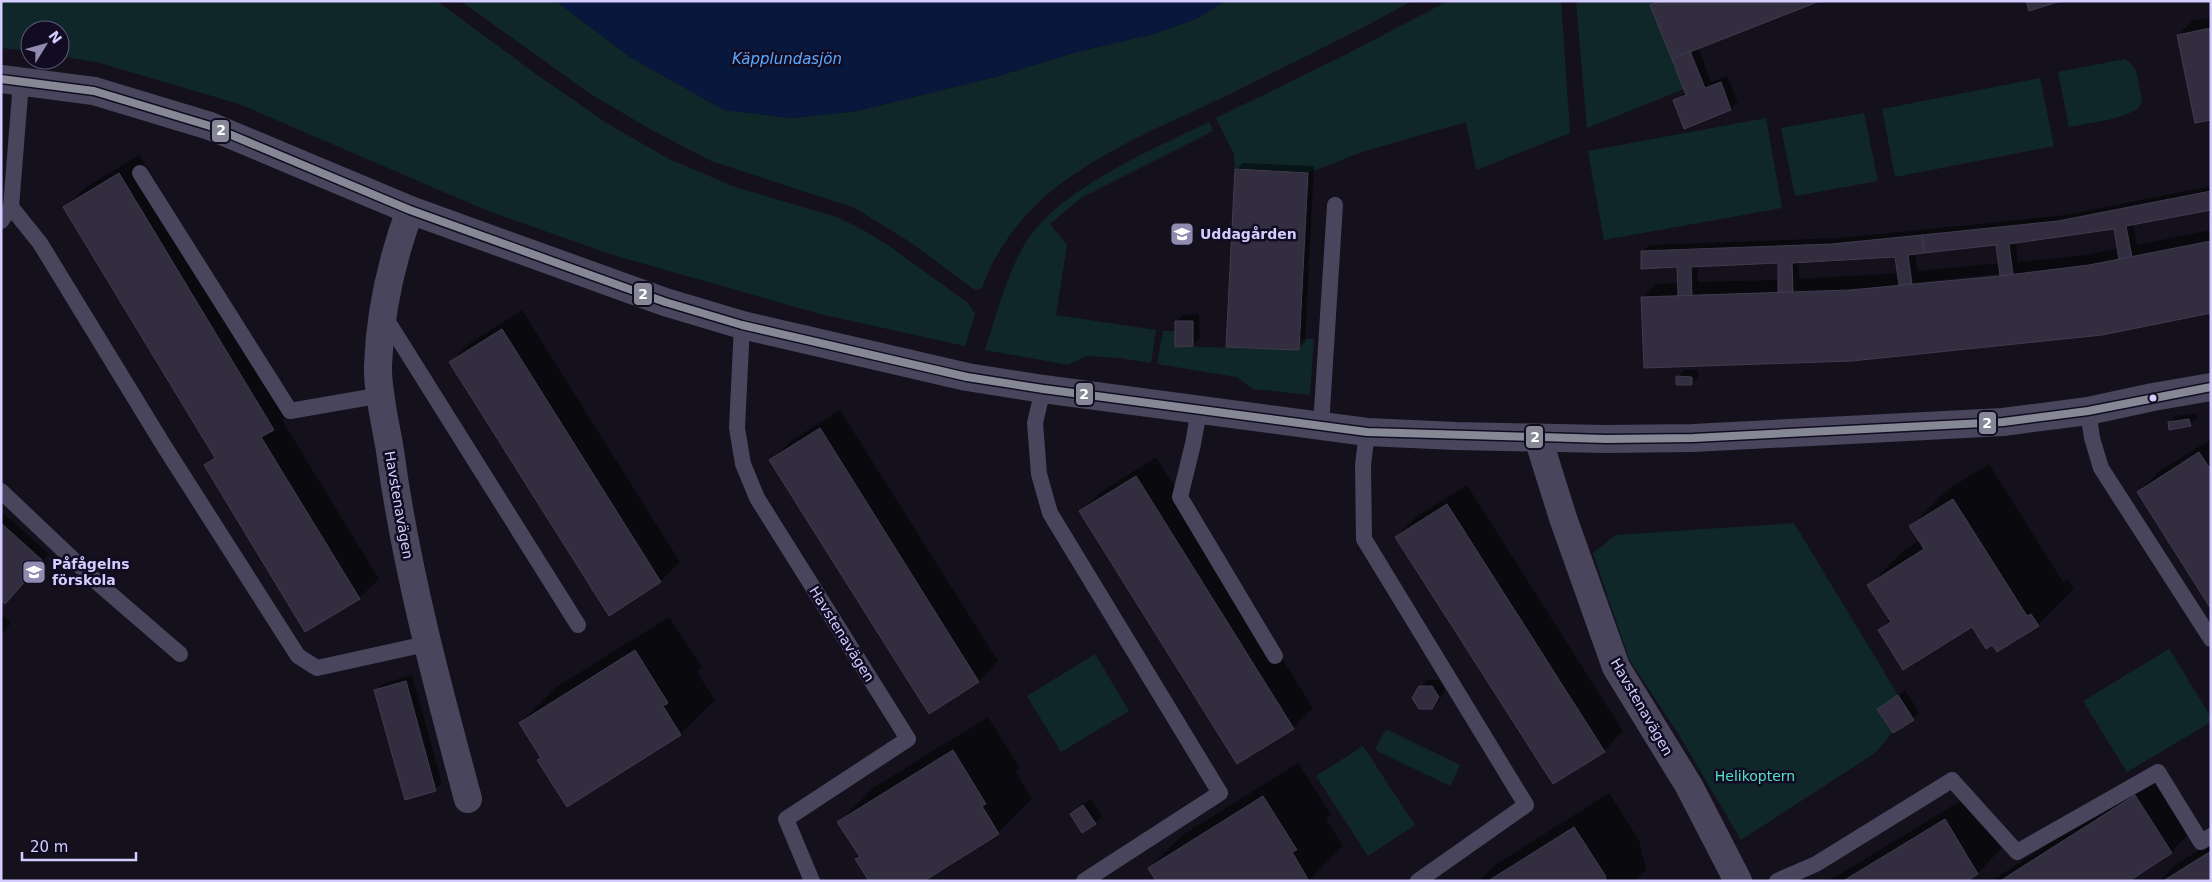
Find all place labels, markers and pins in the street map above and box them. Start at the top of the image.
school or university icon: Uddagården [1169,221,1195,247]
place label: Uddagården [1200,226,1297,242]
unlabelled marker [2148,393,2158,403]
place label: Påfågelns förskola [52,556,130,588]
school or university icon: Påfågelns förskola [21,559,47,585]

